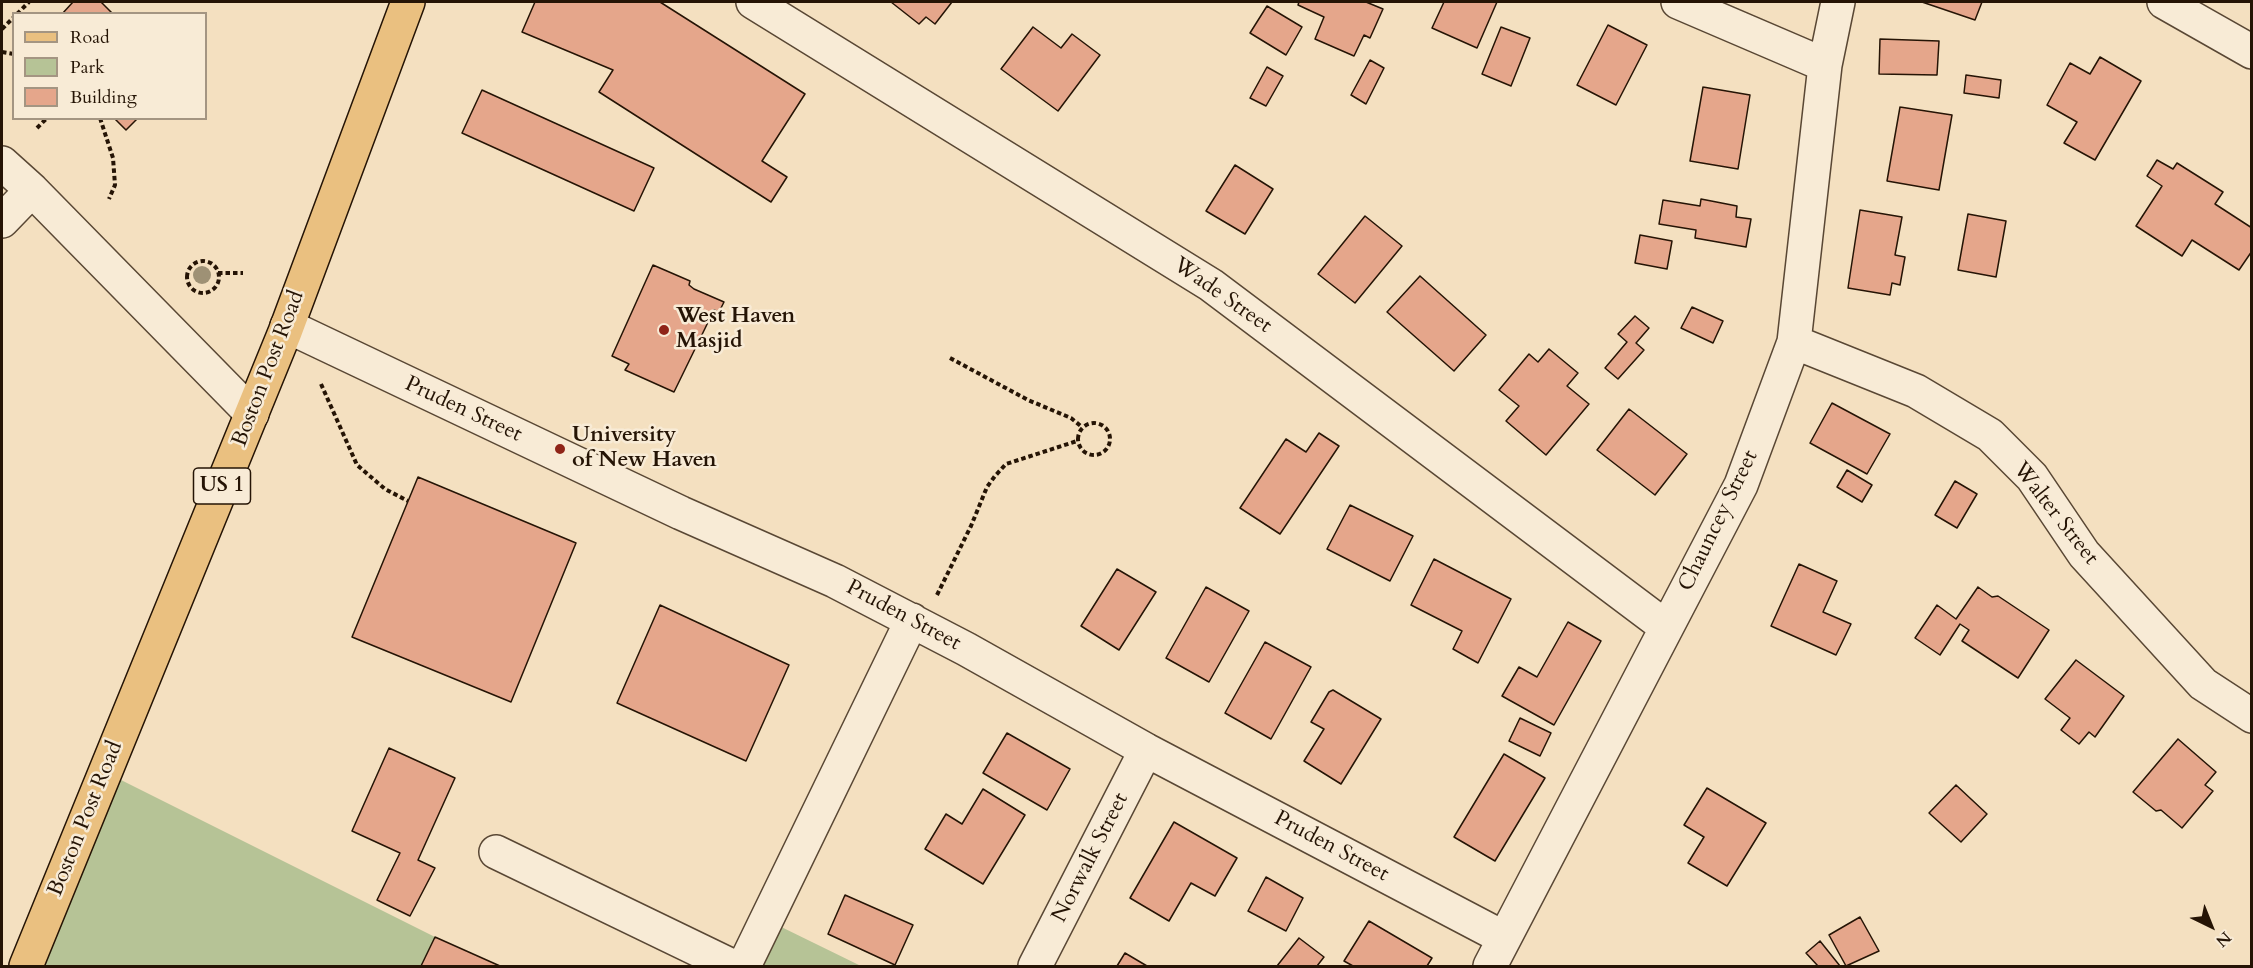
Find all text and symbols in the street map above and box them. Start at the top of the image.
legend [12,12,207,120]
text: Road [70,25,110,50]
text: Park [70,55,105,80]
text: Building [70,85,137,110]
street label: Wade Street [1168,252,1276,340]
street label: Boston Post Road [227,287,311,451]
place label: West Haven Masjid [676,304,795,356]
marker: West Haven Masjid [657,323,671,337]
street label: Pruden Street [400,371,526,449]
place label: University of New Haven [572,423,717,475]
marker: University of New Haven [553,442,567,456]
street label: Chauncey Street [1673,446,1765,596]
street label: Walter Street [2007,457,2103,571]
road number: US 1 [194,468,250,504]
street label: Pruden Street [841,575,965,657]
street label: Boston Post Road [43,738,129,900]
street label: Norwalk Street [1047,789,1135,927]
street label: Pruden Street [1269,806,1393,888]
north arrow [2181,896,2241,956]
text: N [2211,926,2236,952]

